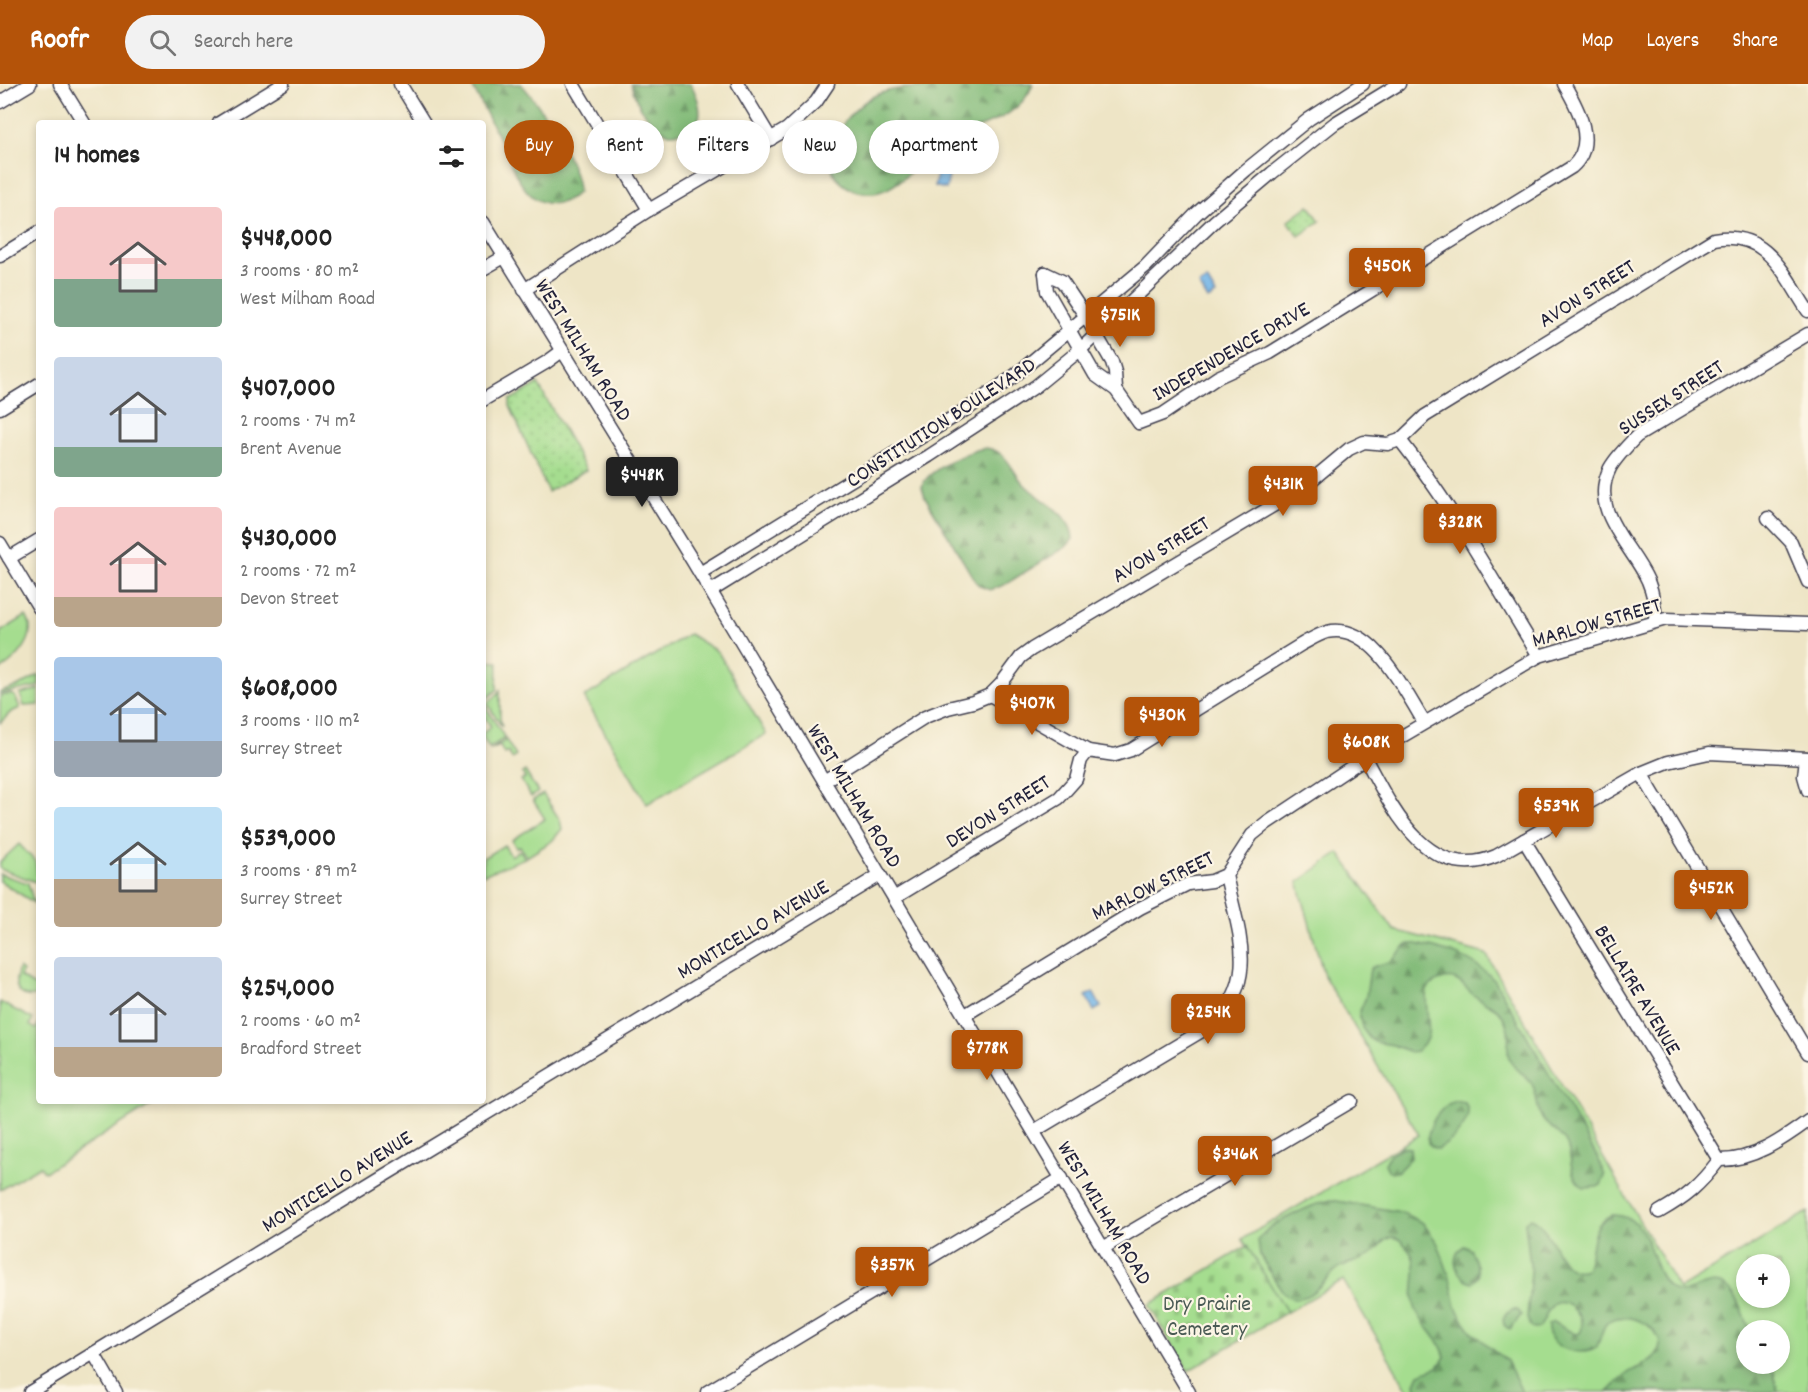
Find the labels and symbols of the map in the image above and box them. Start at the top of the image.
pin: $450K [1345,248,1429,299]
street label: AVON STREET [1533,253,1643,337]
street label: WEST MILHAM ROAD [526,274,638,428]
street label: INDEPENDENCE DRIVE [1147,295,1316,411]
pin: $751K [1078,297,1162,348]
street label: CONSTITUTION BOULEVARD [841,351,1043,497]
street label: SUSSEX STREET [1613,353,1731,445]
pin: $448K [600,457,684,508]
pin: $431K [1241,466,1325,517]
pin: $328K [1418,504,1502,555]
street label: AVON STREET [1107,510,1217,592]
street label: MARLOW STREET [1529,591,1665,658]
pin: $407K [990,685,1074,736]
pin: $430K [1120,697,1204,748]
street label: WEST MILHAM ROAD [798,719,908,875]
pin: $608K [1324,724,1408,775]
street label: DEVON STREET [940,768,1057,857]
pin: $539K [1514,788,1598,839]
street label: MARLOW STREET [1087,844,1220,930]
pin: $452K [1669,870,1753,921]
street label: MONTICELLO AVENUE [672,873,836,989]
street label: BELLAIRE AVENUE [1585,920,1687,1062]
pin: $254K [1166,994,1250,1045]
pin: $778K [945,1030,1029,1081]
street label: MONTICELLO AVENUE [256,1124,419,1242]
street label: WEST MILHAM ROAD [1048,1136,1158,1292]
pin: $346K [1193,1136,1277,1187]
pin: $357K [850,1247,934,1298]
park label: Dry Prairie Cemetery [1163,1290,1251,1346]

